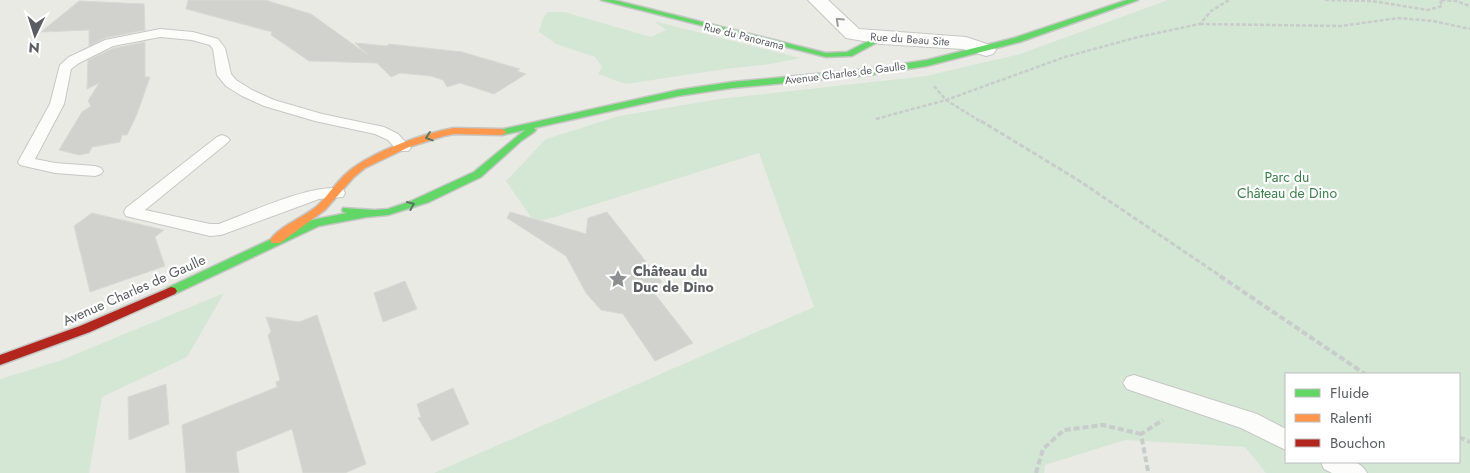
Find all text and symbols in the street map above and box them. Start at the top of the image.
north arrow [10,10,60,60]
street label: Rue du Panorama [702,18,786,54]
one-way arrow [836,18,845,27]
street label: Rue du Beau Site [870,28,951,50]
text: N [28,38,40,58]
street label: Avenue Charles de Gaulle [784,58,907,88]
one-way arrow [426,131,434,141]
park label: Parc du Château de Dino [1237,167,1337,203]
one-way arrow [406,201,415,211]
street label: Avenue Charles de Gaulle [59,249,209,331]
place label: Château du Duc de Dino [633,261,714,297]
place icon: Château du Duc de Dino [607,268,629,290]
legend [1285,373,1460,463]
text: Fluide [1330,382,1369,404]
text: Ralenti [1330,407,1372,429]
text: Bouchon [1330,432,1386,454]

